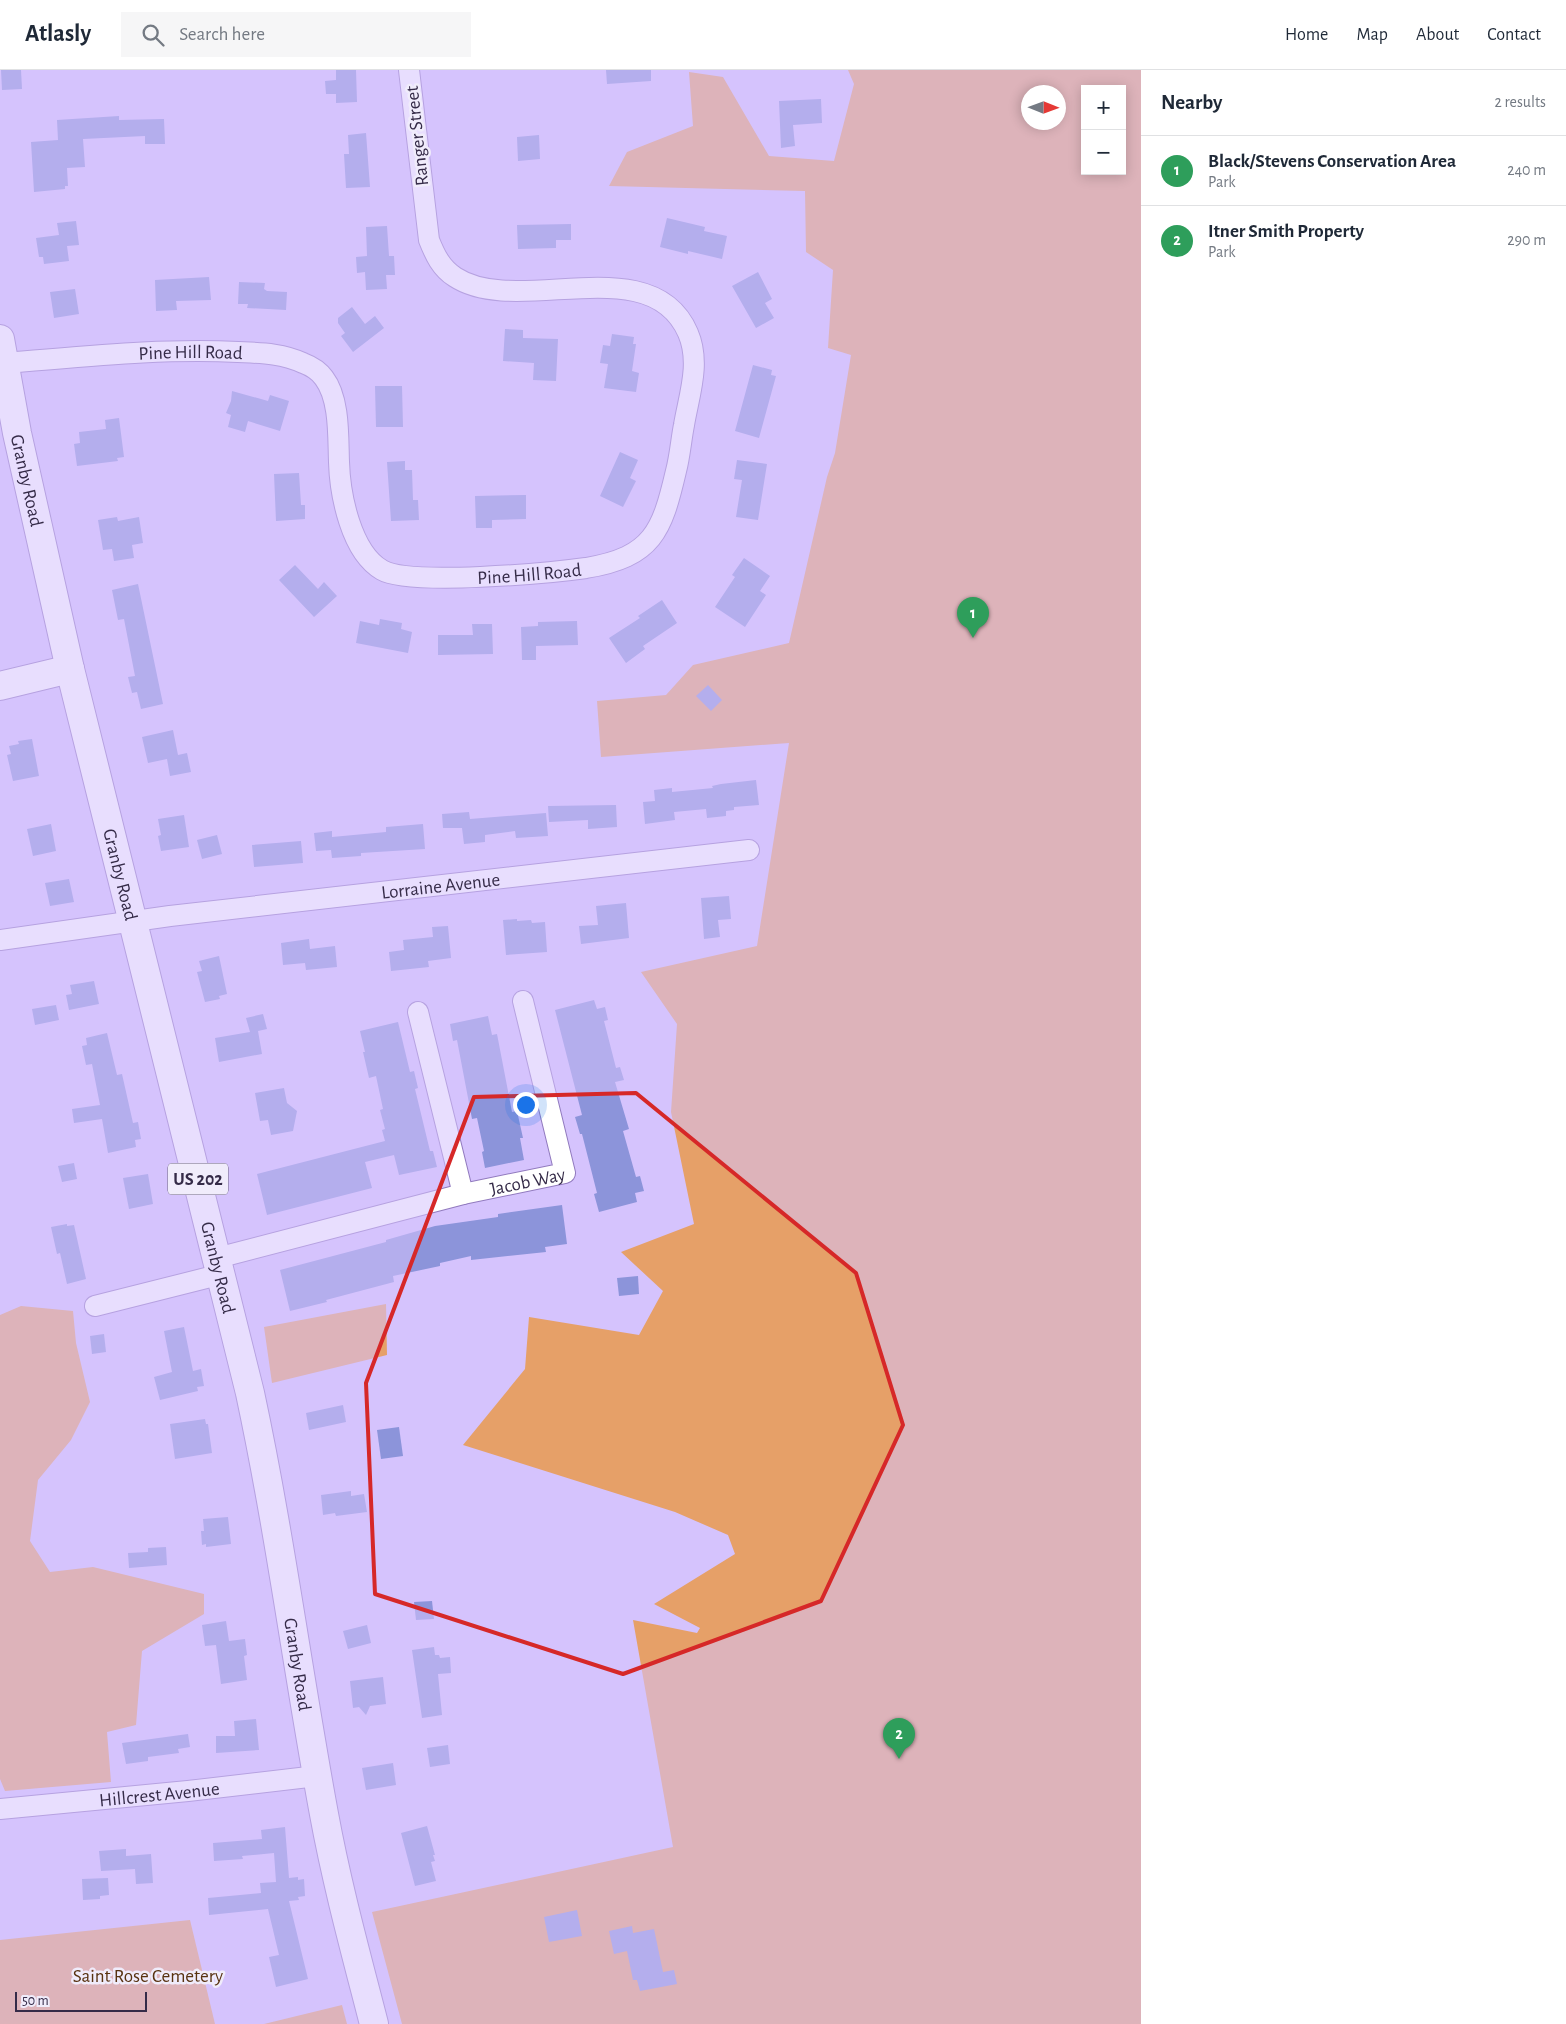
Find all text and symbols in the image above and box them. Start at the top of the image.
search box [121,12,471,57]
icon: search [139,21,167,49]
text: Atlasly [25,22,91,46]
text: Search here [179,25,265,44]
text: Home [1285,26,1328,44]
text: Map [1356,26,1388,44]
text: About [1416,26,1459,44]
text: Contact [1487,26,1541,44]
street label: Ranger Street [403,85,432,187]
north arrow [1021,85,1066,130]
map controls [1081,85,1126,175]
button: + [1081,85,1126,130]
text: Nearby [1161,92,1222,113]
text: 2 results [1494,94,1546,110]
button: − [1081,130,1126,175]
text: Black/Stevens Conservation Area [1208,152,1456,171]
text: 1 [1174,162,1180,178]
text: 240 m [1507,162,1546,178]
text: Park [1208,174,1236,190]
text: Itner Smith Property [1208,222,1364,241]
text: 2 [1173,232,1181,248]
text: 290 m [1507,232,1546,248]
text: Park [1208,244,1236,260]
street label: Pine Hill Road [138,343,243,364]
street label: Granby Road [7,433,46,529]
street label: Pine Hill Road [477,561,583,588]
pin: 1 [957,597,989,638]
street label: Granby Road [99,827,140,923]
street label: Lorraine Avenue [380,870,501,903]
your location [513,1092,539,1118]
road number: US 202 [168,1164,228,1194]
street label: Jacob Way [488,1165,567,1199]
street label: Granby Road [197,1220,238,1316]
street label: Granby Road [280,1617,314,1713]
pin: 2 [883,1718,915,1759]
street label: Hillcrest Avenue [98,1779,221,1810]
park label: Saint Rose Cemetery [73,1967,223,1986]
scale bar [15,1989,148,2012]
text: 50 m [22,1994,49,2008]

